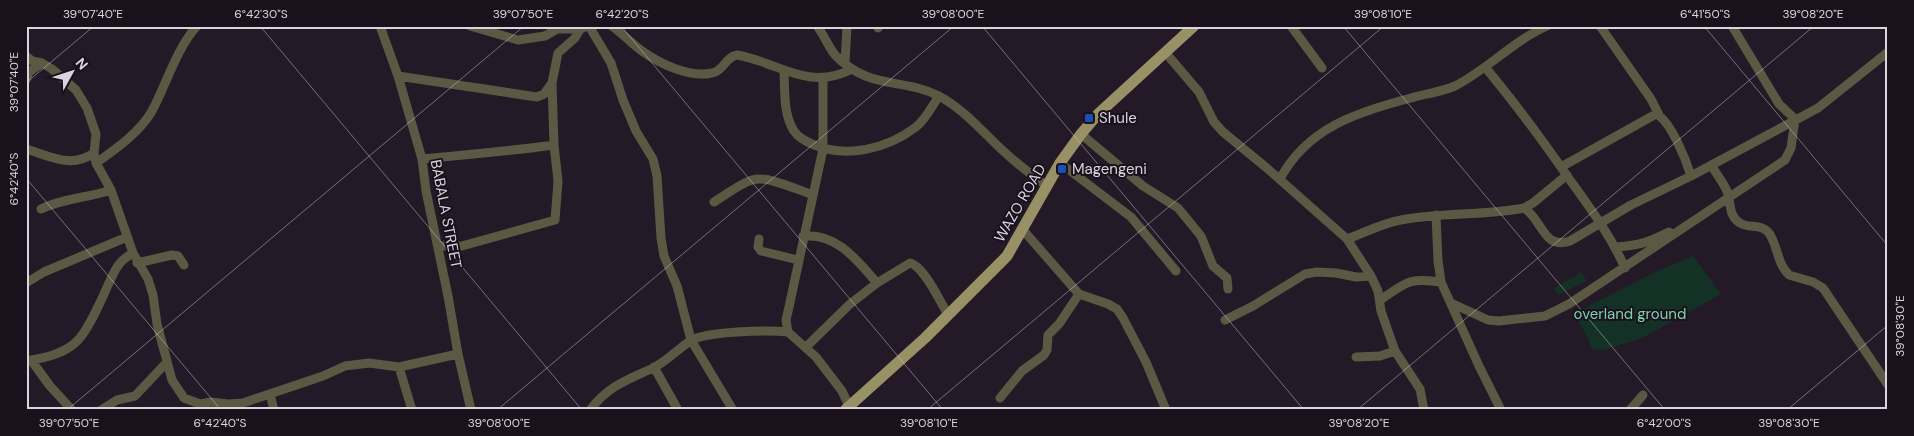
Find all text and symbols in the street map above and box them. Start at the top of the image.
text: 39°07'40"E [63,6,123,22]
text: 6°42'30"S [234,6,288,22]
text: 39°07'50"E [493,6,553,22]
text: 6°42'20"S [595,6,649,22]
text: 39°08'00"E [922,6,984,22]
text: 39°08'10"E [1354,6,1412,22]
text: 6°41'50"S [1680,6,1730,22]
text: 39°08'20"E [1782,6,1844,22]
north arrow [48,48,98,98]
text: 39°07'40"E [6,52,22,112]
text: N [72,54,92,73]
place label: Shule [1099,108,1137,128]
marker: Shule [1083,112,1095,124]
text: 6°42'40"S [6,152,22,206]
street label: BABALA STREET [426,158,466,270]
place label: Magengeni [1072,159,1147,179]
street label: WAZO ROAD [990,160,1050,246]
marker: Magengeni [1056,163,1068,175]
text: 39°08'30"E [1892,295,1908,357]
park label: overland ground [1574,304,1686,324]
text: 39°07'50"E [39,415,99,431]
text: 6°42'40"S [193,415,247,431]
text: 39°08'00"E [468,415,530,431]
text: 39°08'10"E [900,415,958,431]
text: 39°08'20"E [1328,415,1390,431]
text: 6°42'00"S [1637,415,1691,431]
text: 39°08'30"E [1758,415,1820,431]

